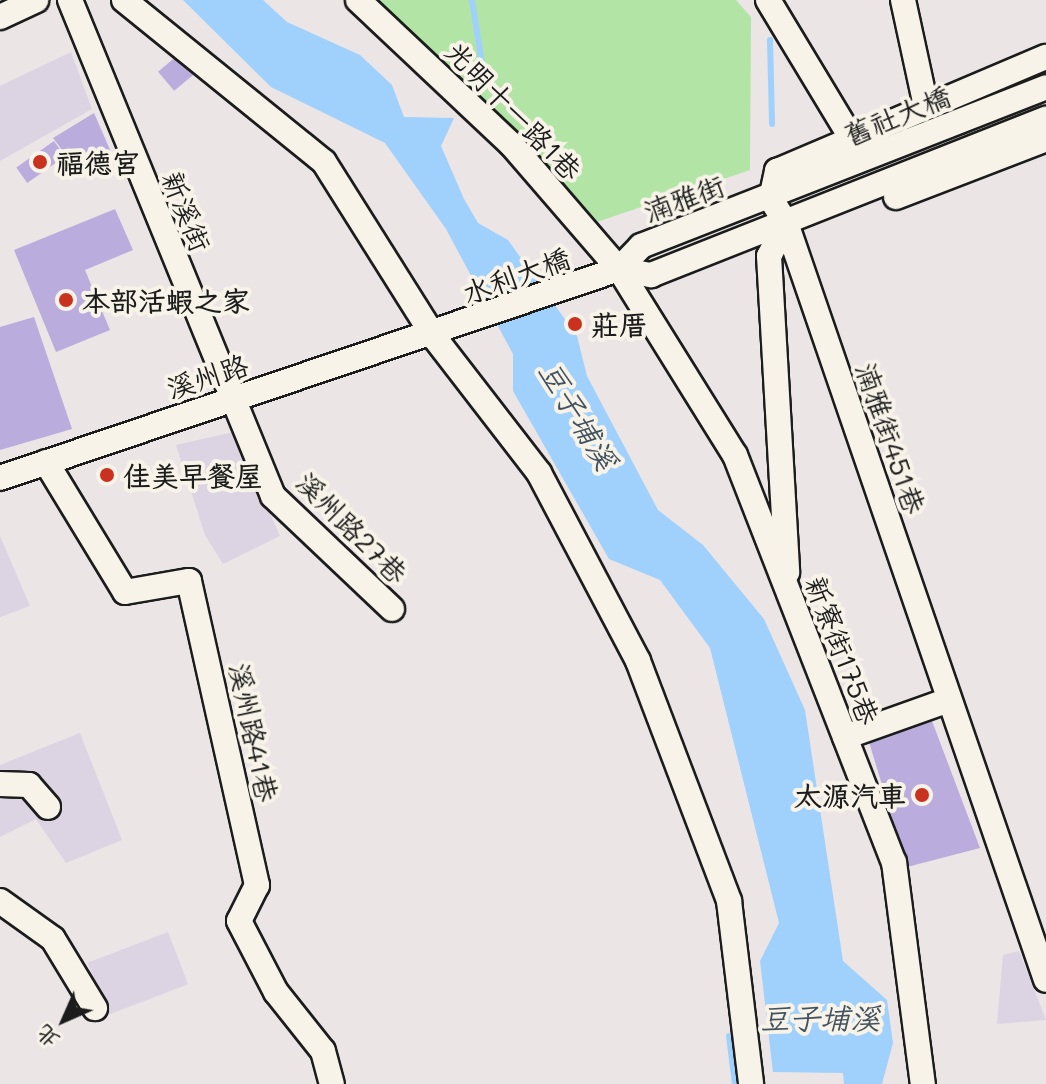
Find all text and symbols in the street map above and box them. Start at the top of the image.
street label: 光明十一路1巷 [439,33,589,187]
street label: 舊社大橋 [839,78,955,152]
place label: 福德宮 [56,145,140,179]
marker: 福德宮 [31,153,49,171]
street label: 新溪街 [156,166,218,256]
street label: 湳雅街 [639,168,729,228]
street label: 水利大橋 [458,240,574,310]
place label: 本部活蝦之家 [82,283,250,317]
marker: 本部活蝦之家 [57,291,75,309]
place label: 莊厝 [591,307,647,341]
marker: 莊厝 [566,315,584,333]
street label: 溪州路 [162,347,252,405]
water label: 豆子埔溪 [533,354,625,476]
street label: 湳雅街451巷 [850,358,932,518]
place label: 佳美早餐屋 [123,458,263,492]
street label: 溪州路27巷 [290,465,414,589]
marker: 佳美早餐屋 [98,466,116,484]
street label: 新寮街175巷 [799,571,887,729]
street label: 溪州路41巷 [223,660,285,804]
place label: 太源汽車 [794,778,906,812]
marker: 太源汽車 [913,786,931,804]
north arrow [24,980,104,1060]
water label: 豆子埔溪 [760,999,880,1035]
text: 北 [29,1019,65,1055]

